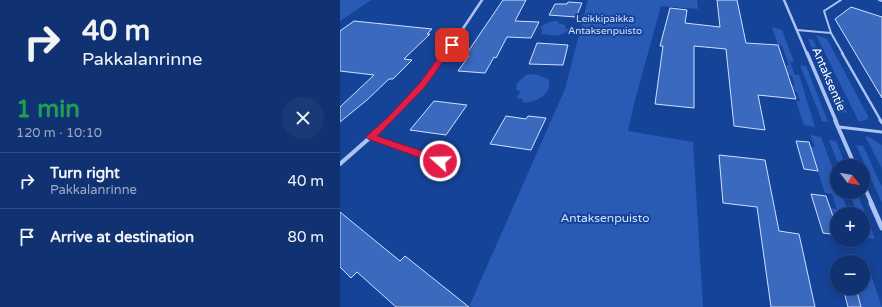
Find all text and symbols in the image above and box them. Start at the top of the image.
park label: Leikkipaikka Antaksenpuisto [568,13,642,37]
text: 40 m [82,14,150,48]
icon: right [16,16,68,68]
pin [435,28,469,62]
icon: arrive [441,34,463,56]
street label: Antaksentie [809,45,849,113]
text: Pakkalanrinne [82,48,202,70]
text: 1 min [16,95,80,124]
button: close [282,97,324,139]
text: 120 m · 10:10 [16,125,102,141]
position arrow [419,140,461,182]
north arrow [830,159,870,199]
map controls [830,159,870,295]
text: Turn right [50,164,120,182]
icon: right [16,170,38,192]
text: 40 m [287,172,324,190]
text: Pakkalanrinne [50,182,137,198]
button: + [830,207,870,247]
park label: Antaksenpuisto [560,211,650,225]
icon: arrive [16,226,38,248]
text: Arrive at destination [50,228,194,246]
text: 80 m [287,228,324,246]
button: − [830,255,870,295]

